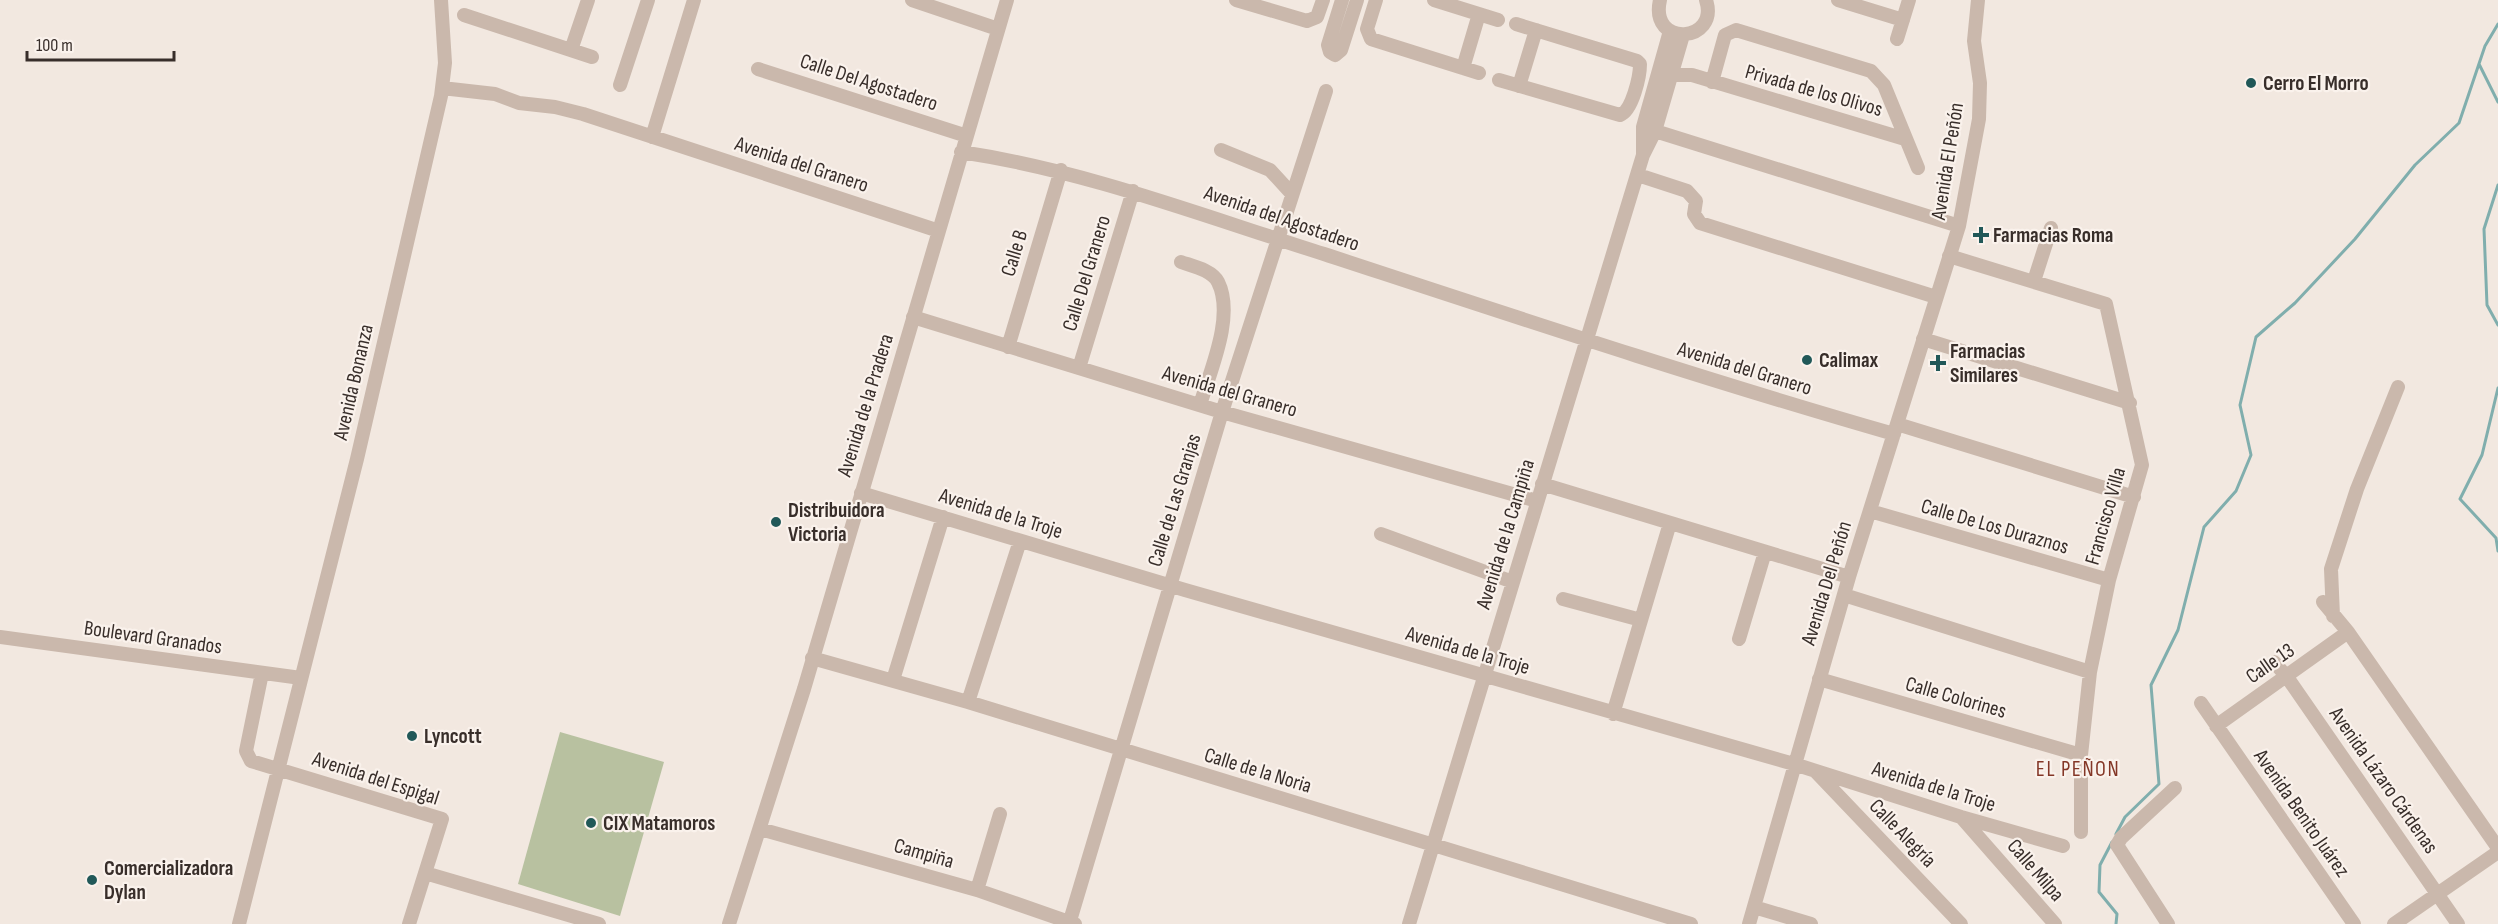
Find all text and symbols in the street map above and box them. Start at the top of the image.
scale bar [27,24,174,62]
text: 100 m [36,35,73,56]
street label: Calle Del Agostadero [797,48,941,117]
street label: Privada de los Olivos [1742,59,1885,122]
place label: Cerro El Morro [2263,71,2369,96]
marker: Cerro El Morro [2244,76,2258,90]
street label: Avenida El Peñón [1926,101,1969,222]
street label: Avenida del Granero [731,131,872,198]
street label: Avenida del Agostadero [1200,180,1363,257]
street label: Calle Del Granero [1057,212,1116,334]
place label: Farmacias Roma [1993,223,2113,248]
street label: Calle B [996,227,1033,279]
marker: Farmacias Roma [1974,228,1988,242]
street label: Avenida Bonanza [328,322,379,443]
street label: Avenida de la Pradera [832,331,899,480]
street label: Avenida del Granero [1674,336,1815,401]
place label: Farmacias Similares [1950,339,2025,388]
place label: Calimax [1819,348,1878,373]
marker: Calimax [1800,353,1814,367]
marker: Farmacias Similares [1931,356,1945,370]
street label: Avenida del Granero [1159,360,1300,423]
street label: Calle de Las Granjas [1142,431,1207,570]
street label: Avenida de la Campiña [1471,456,1540,613]
street label: Francisco Villa [2080,465,2131,568]
street label: Avenida de la Troje [935,483,1066,544]
street label: Calle De Los Duraznos [1918,493,2072,560]
place label: Distribuidora Victoria [788,498,885,547]
marker: Distribuidora Victoria [769,515,783,529]
street label: Avenida Del Peñón [1795,518,1857,649]
street label: Boulevard Granados [82,615,224,660]
street label: Avenida de la Troje [1402,621,1533,680]
street label: Calle 13 [2241,638,2299,689]
street label: Calle Colorines [1903,671,2009,724]
street label: Avenida Lázaro Cárdenas [2323,701,2443,858]
place label: Lyncott [424,724,482,749]
marker: Lyncott [405,729,419,743]
street label: Calle de la Noria [1201,742,1315,799]
street label: Avenida Benito Juárez [2248,744,2355,882]
street label: Avenida del Espigal [308,746,442,811]
street label: Avenida de la Troje [1868,756,1999,817]
district label: EL PEÑON [2036,756,2120,783]
street label: Calle Alegría [1864,794,1941,873]
place label: CIX Matamoros [603,811,715,836]
marker: CIX Matamoros [584,816,598,830]
street label: Campiña [891,833,957,874]
street label: Calle Milpa [2002,834,2070,907]
place label: Comercializadora Dylan [104,856,233,905]
marker: Comercializadora Dylan [85,873,99,887]

